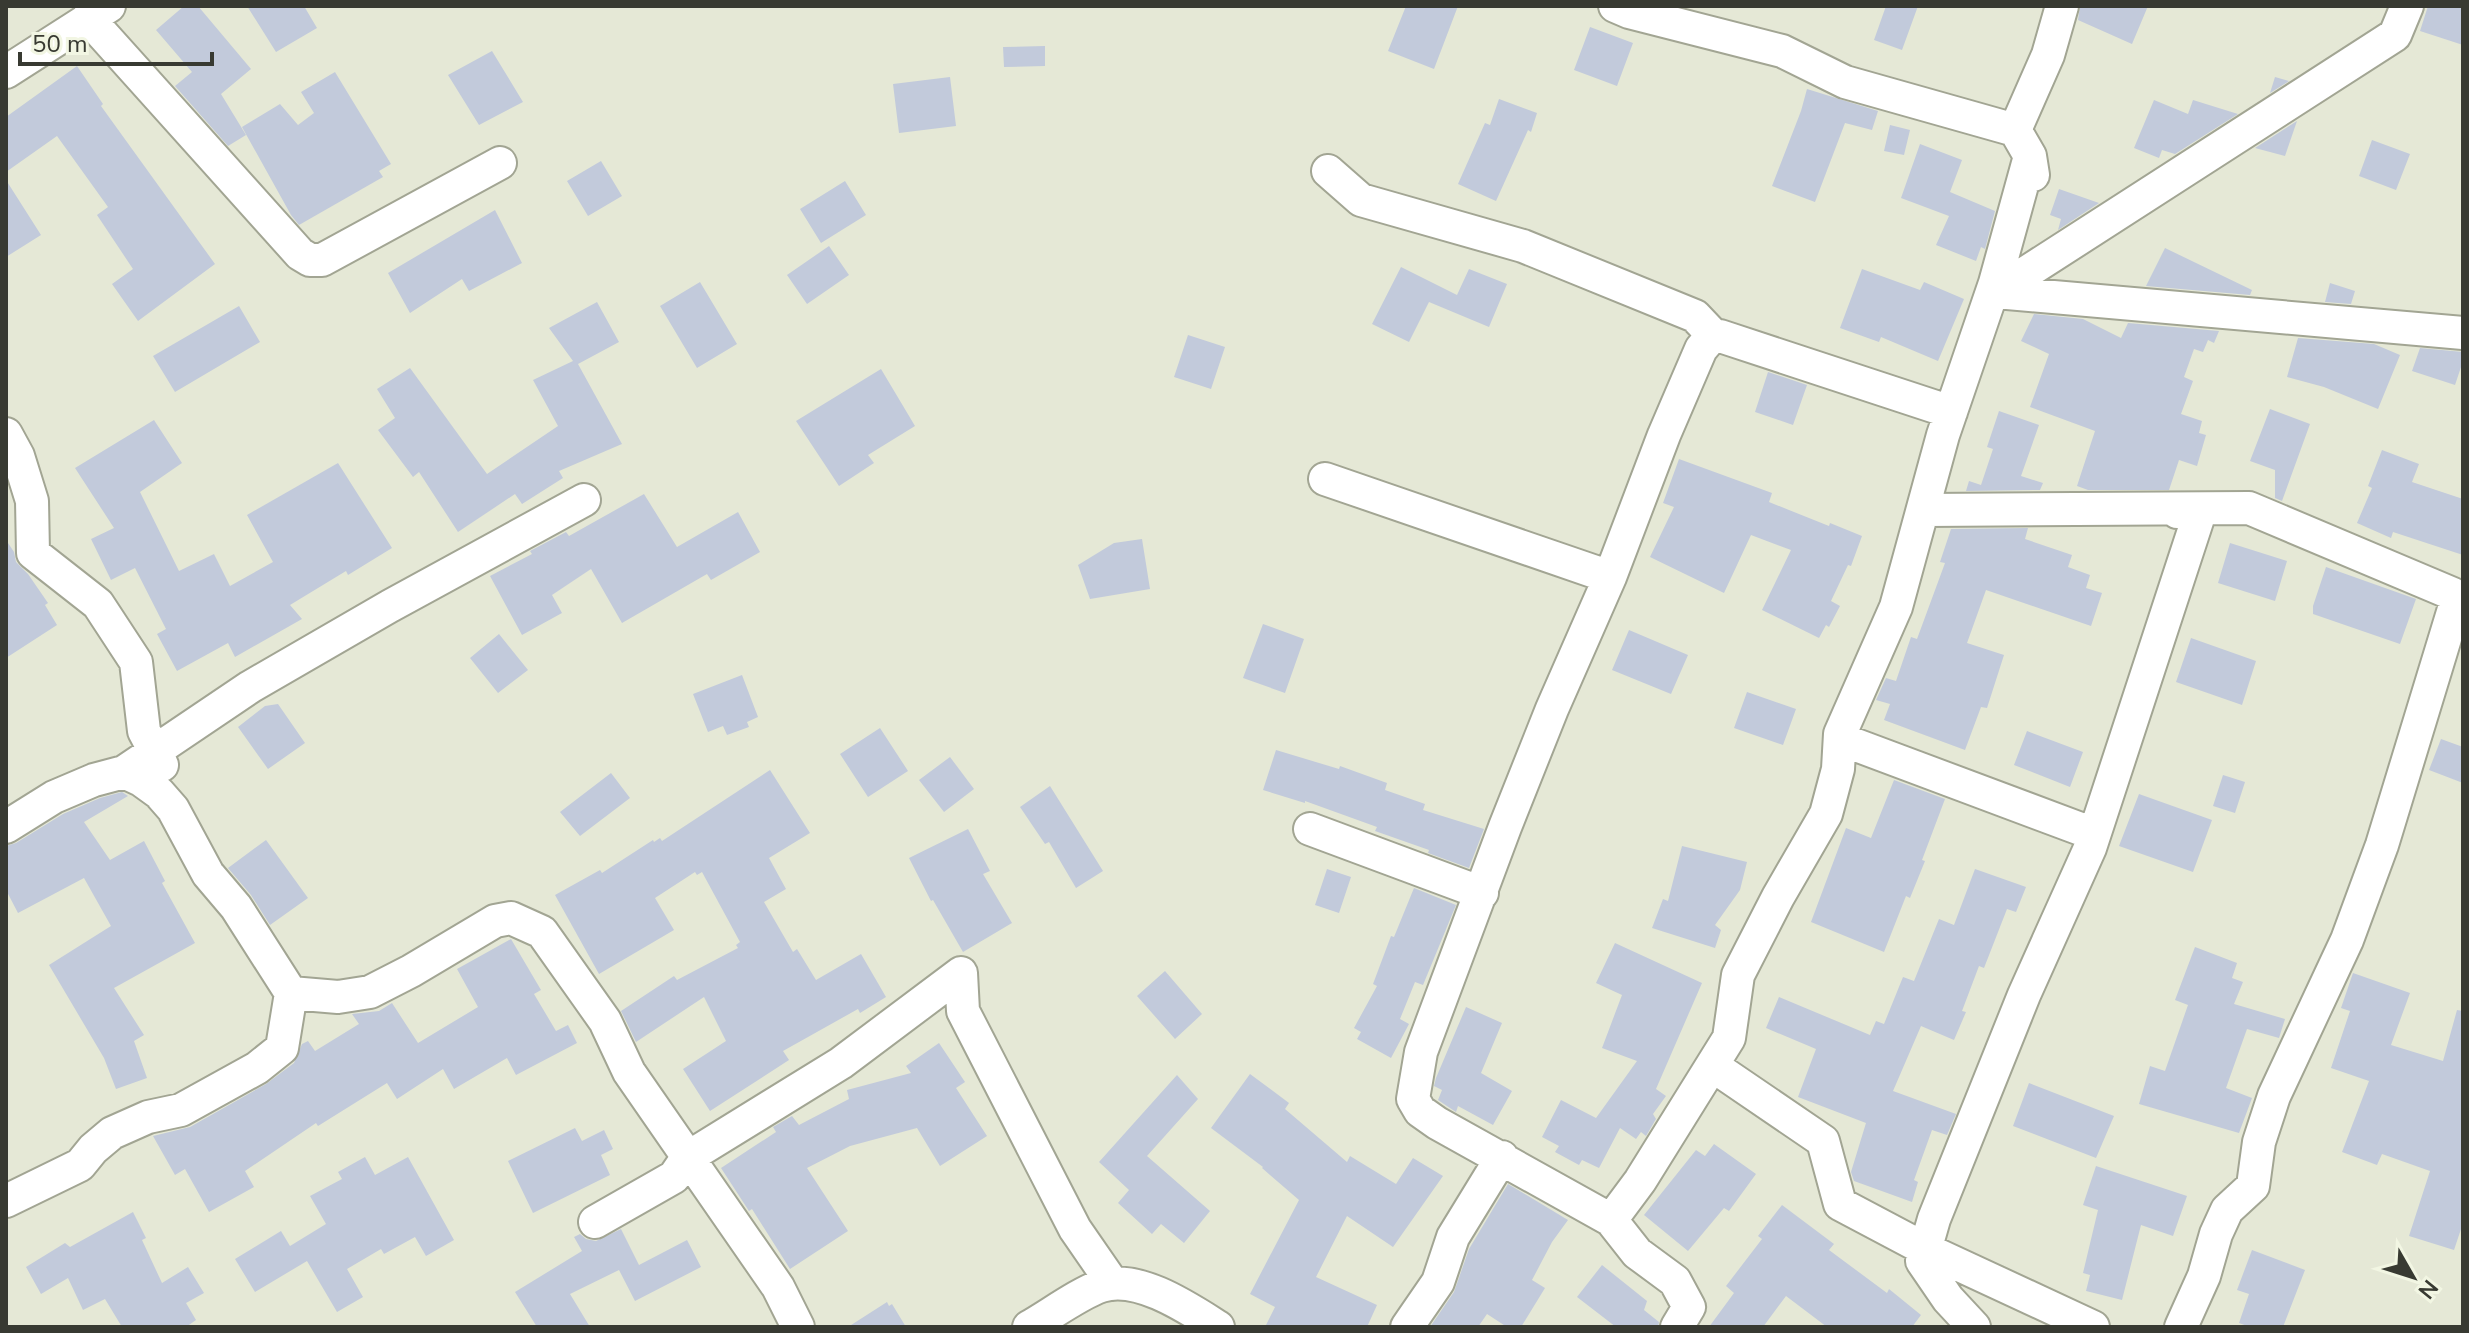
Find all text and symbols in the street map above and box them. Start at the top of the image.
scale bar [20,16,212,66]
text: 50 m [32,28,88,60]
north arrow [2373,1237,2453,1317]
text: N [2411,1273,2445,1305]

